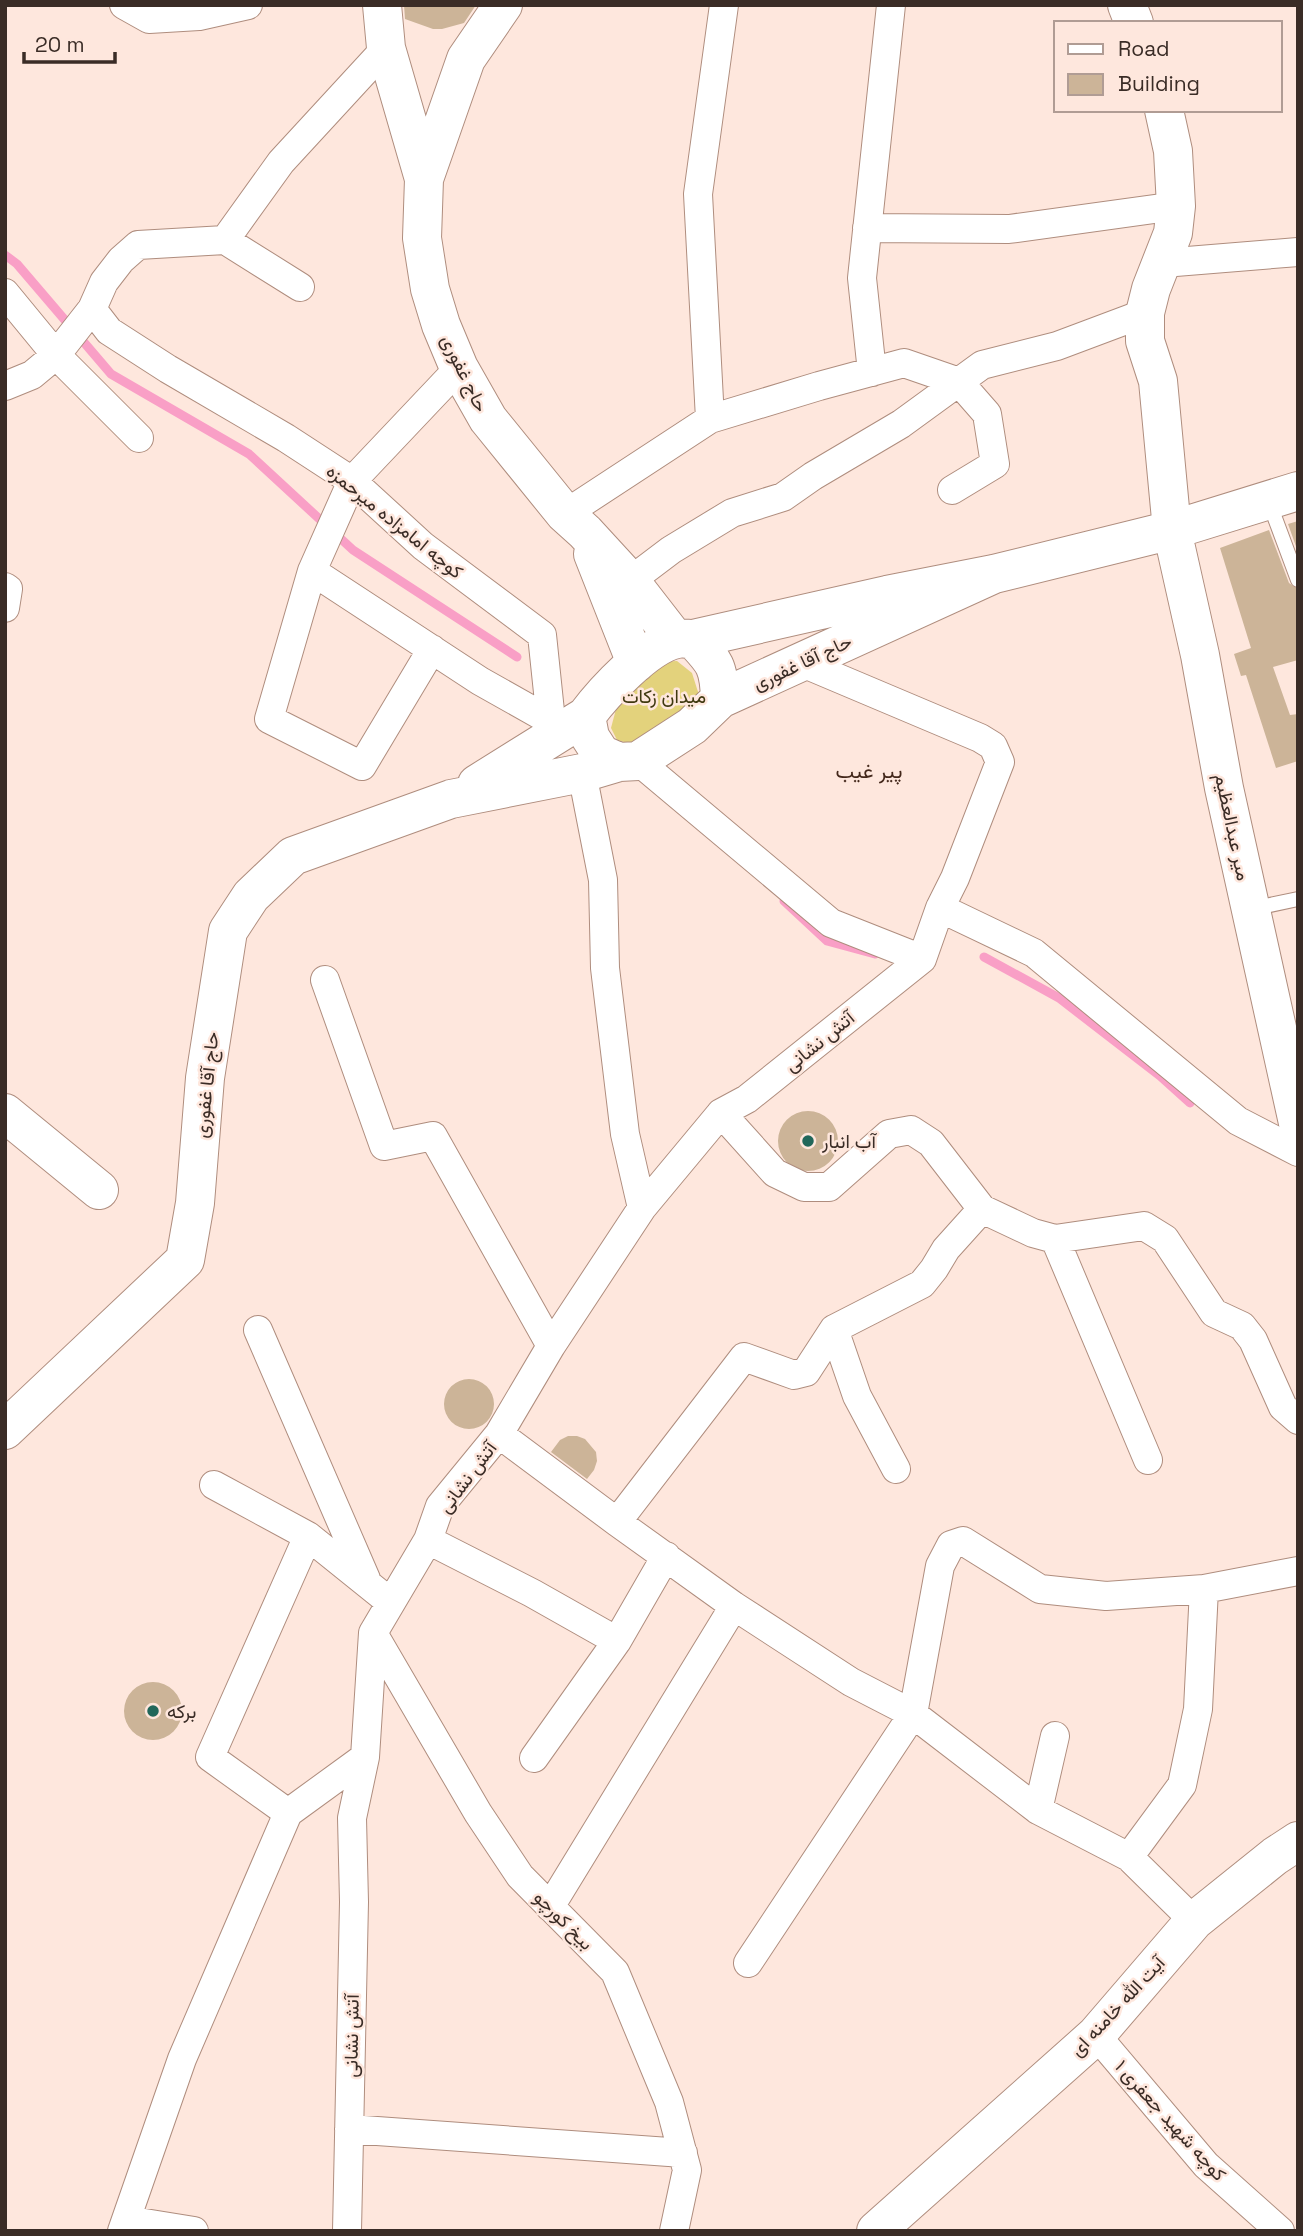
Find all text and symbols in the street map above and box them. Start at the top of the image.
scale bar [24,21,116,65]
legend [1054,21,1282,112]
text: 20 m [35,31,85,58]
text: Road [1118,35,1170,62]
text: Building [1118,70,1200,97]
street label: حاج غفوری [435,330,494,416]
street label: کوچه امامزاده میرحمزه [320,458,468,585]
street label: حاج آقا غفوری [749,629,856,696]
park label: میدان زکات [622,684,706,709]
district label: پیر غیب [835,757,903,785]
street label: میر عبدالعظیم [1209,771,1256,883]
street label: آتش نشانی [779,1004,861,1077]
street label: حاج آقا غفوری [188,1031,225,1139]
place label: آب انبار [821,1129,877,1154]
marker: آب انبار [800,1133,816,1149]
street label: آتش نشانی [432,1435,503,1518]
place label: برکه [167,1699,196,1724]
marker: برکه [145,1703,161,1719]
street label: بیخ کورچو [528,1885,599,1956]
street label: آیت الله خامنه ای [1064,1950,1171,2062]
street label: آتش نشانی [338,1993,365,2078]
street label: کوچه شهید جعفری ۱ [1109,2054,1232,2187]

